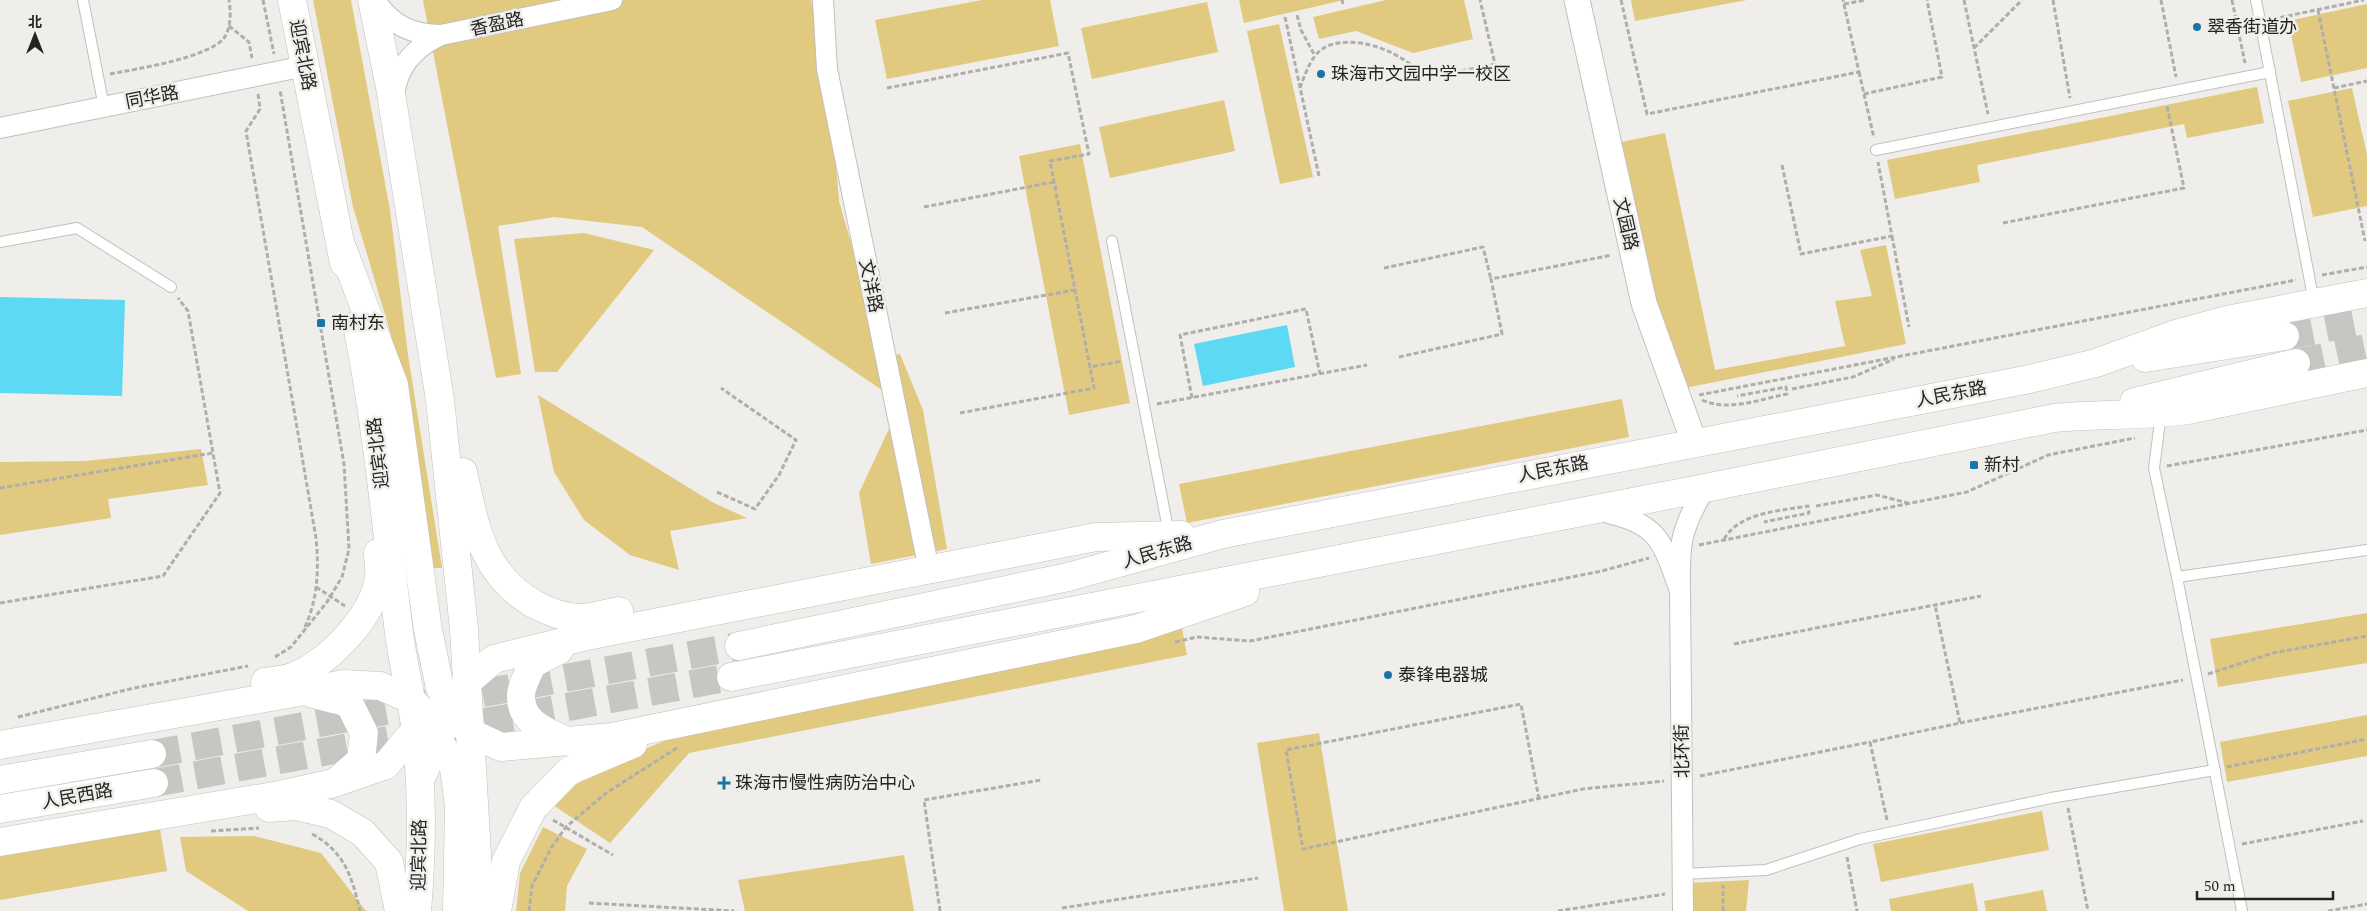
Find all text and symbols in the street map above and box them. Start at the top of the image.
street label: 香盈路 [468,6,526,43]
north arrow [10,10,60,60]
text: 北 [28,12,42,33]
place label: 翠香街道办 [2207,14,2297,41]
street label: 迎宾北路 [282,17,323,93]
marker: 翠香街道办 [2191,21,2203,33]
place label: 珠海市文园中学一校区 [1331,61,1511,88]
marker: 珠海市文园中学一校区 [1315,68,1327,80]
street label: 同华路 [123,79,181,116]
street label: 文园路 [1606,195,1645,253]
street label: 文洋路 [852,257,889,315]
place label: 南村东 [331,310,385,337]
marker: 南村东 [315,317,327,329]
street label: 人民东路 [1913,374,1989,415]
street label: 迎宾北路 [361,416,396,490]
street label: 人民东路 [1515,449,1591,490]
place label: 新村 [1984,452,2020,479]
marker: 新村 [1968,459,1980,471]
street label: 人民东路 [1119,530,1195,575]
place label: 泰锋电器城 [1398,662,1488,689]
marker: 泰锋电器城 [1382,669,1394,681]
street label: 北环街 [1669,724,1696,778]
place label: 珠海市慢性病防治中心 [735,770,915,797]
marker: 珠海市慢性病防治中心 [717,776,731,790]
street label: 人民西路 [39,777,115,816]
street label: 迎宾北路 [405,819,434,891]
scale bar [2197,868,2333,900]
text: 50 m [2204,875,2236,898]

